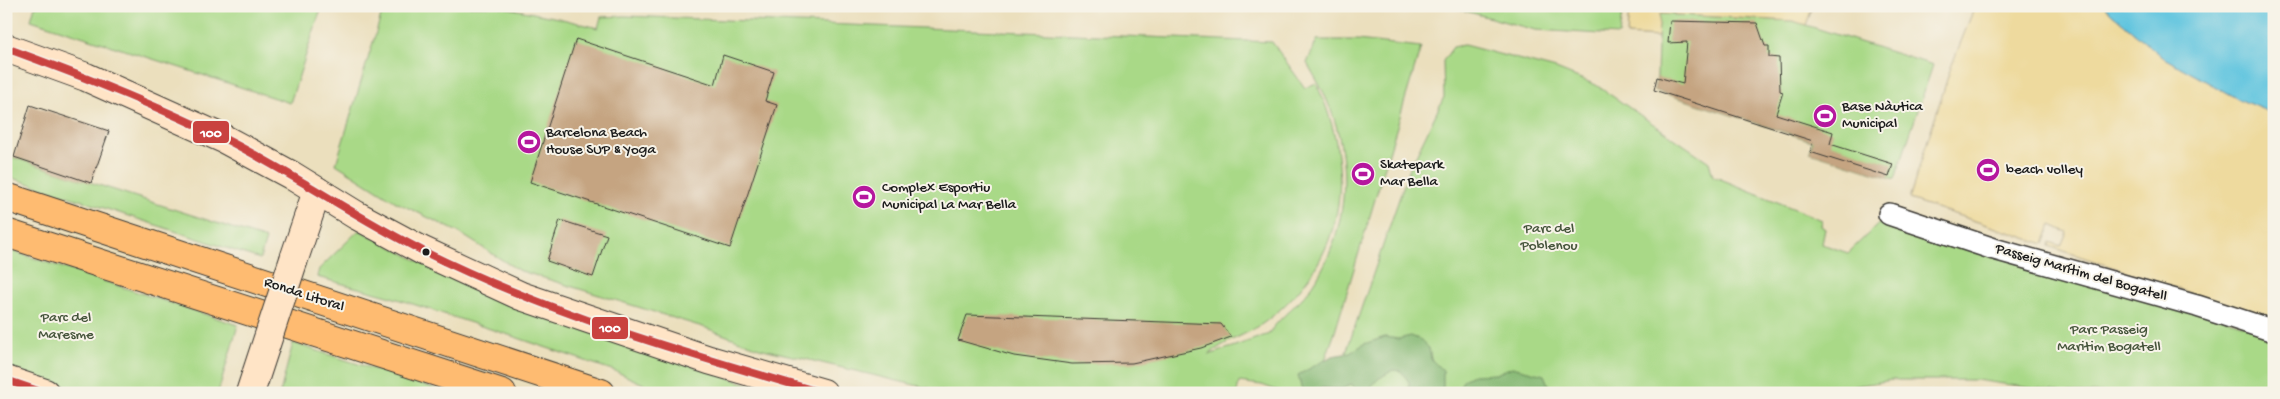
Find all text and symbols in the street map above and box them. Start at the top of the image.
place label: Base Nàutica Municipal [1841,98,1923,133]
sports icon: Base Nàutica Municipal [1812,103,1838,129]
line badge: 100 [192,120,230,144]
place label: Barcelona Beach House SUP & Yoga [545,124,656,159]
text: 100 [199,126,222,143]
sports icon: Barcelona Beach House SUP & Yoga [516,129,542,155]
place label: Skatepark Mar Bella [1380,156,1445,191]
sports icon: beach volley [1975,157,2001,183]
sports icon: Skatepark Mar Bella [1350,161,1376,187]
place label: beach volley [2006,161,2083,179]
place label: Complex Esportiu Municipal La Mar Bella [882,179,1017,214]
sports icon: Complex Esportiu Municipal La Mar Bella [851,184,877,210]
park label: Parc del Poblenou [1520,220,1577,255]
street label: Passeig Marítim del Bogatell [1992,240,2169,306]
unlabelled marker [421,247,431,257]
street label: Ronda Litoral [262,274,346,316]
park label: Parc del Maresme [38,309,94,344]
line badge: 100 [591,316,629,340]
text: 100 [598,321,621,338]
park label: Parc Passeig Maritim Bogatell [2057,321,2161,356]

